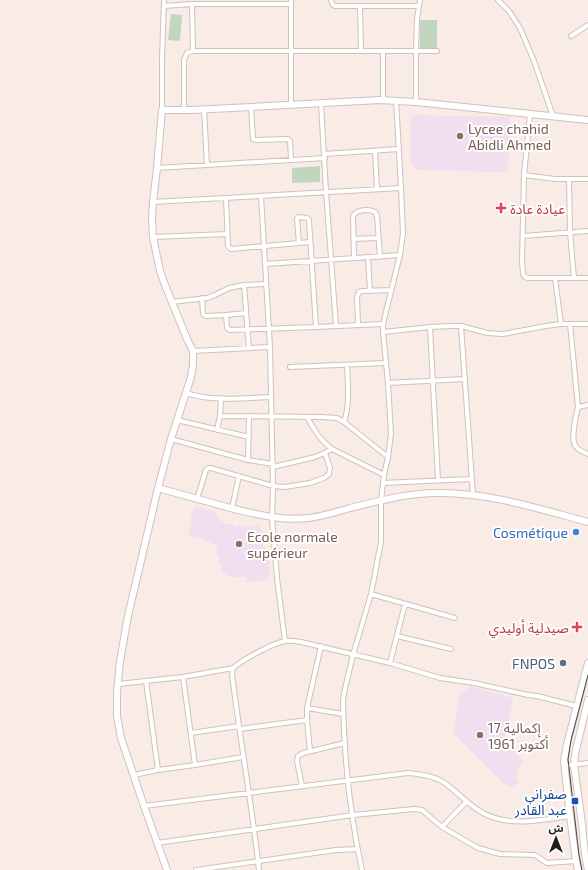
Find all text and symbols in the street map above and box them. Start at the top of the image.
place label: Lycee chahid Abidli Ahmed [468,120,551,153]
marker: Lycee chahid Abidli Ahmed [455,131,465,141]
place label: عيادة عادة [510,200,565,217]
marker: عيادة عادة [495,202,507,214]
place label: Cosmétique [493,524,568,541]
marker: Cosmétique [571,527,581,537]
place label: Ecole normale supérieur [247,528,338,561]
marker: Ecole normale supérieur [234,539,244,549]
place label: صيدلية أوليدي [488,619,569,639]
marker: صيدلية أوليدي [572,622,582,632]
place label: FNPOS [512,655,555,672]
marker: FNPOS [558,658,568,668]
place label: إكمالية 17 أكتوبر 1961 [488,719,549,753]
marker: إكمالية 17 أكتوبر 1961 [475,730,485,740]
place label: صفراني عبد القادر [514,785,567,819]
marker: صفراني عبد القادر [570,796,580,806]
north arrow [536,818,576,858]
text: ش [548,821,564,835]

